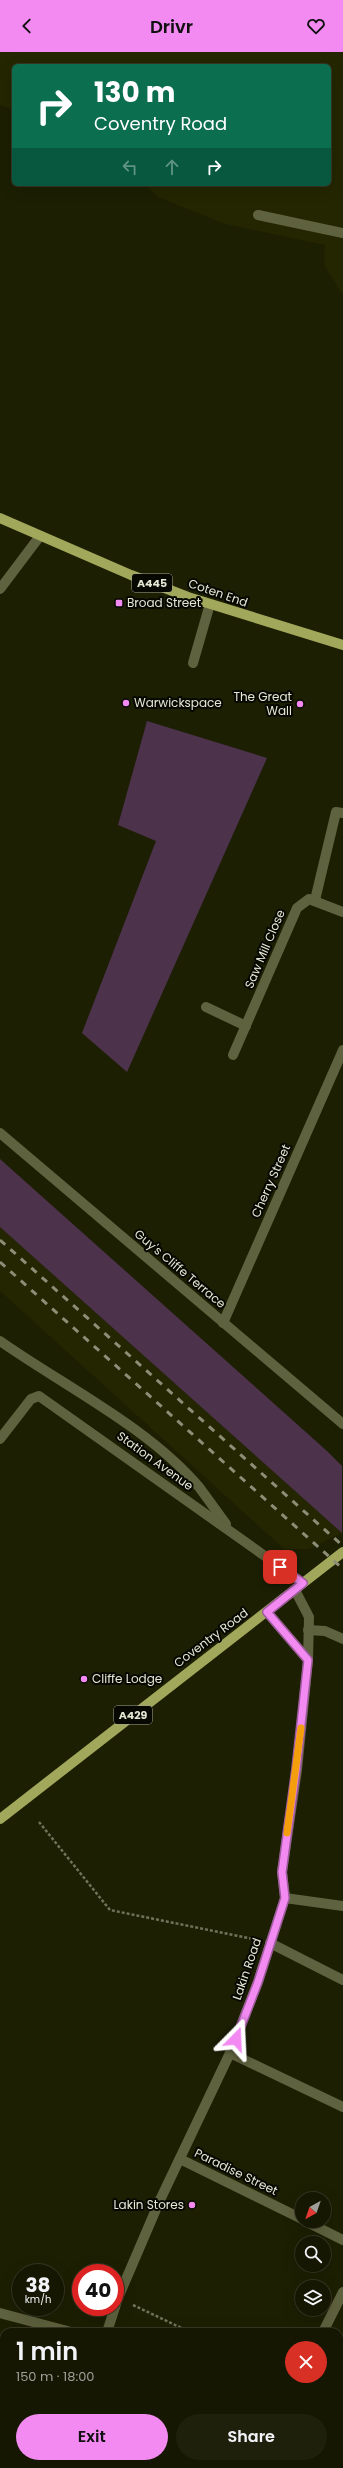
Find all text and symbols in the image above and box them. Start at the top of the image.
text: Drivr [150,14,193,39]
icon: back [16,15,38,37]
icon: heart [305,15,327,37]
text: 130 m [94,73,175,112]
icon: right [28,80,80,132]
text: Coventry Road [94,111,227,136]
icon: left [119,156,141,178]
icon: ahead [161,156,183,178]
icon: right [203,156,225,178]
road number: A445 [132,574,172,592]
street label: Coten End [186,574,250,611]
place label: Broad Street [127,594,201,611]
marker: Broad Street [114,598,124,608]
place label: The Great Wall [233,688,292,719]
place label: Warwickspace [134,694,222,711]
marker: Warwickspace [121,698,131,708]
marker: The Great Wall [295,699,305,709]
street label: Saw Mill Close [240,907,289,991]
street label: Cherry Street [247,1142,294,1220]
street label: Guy's Cliffe Terrace [131,1225,230,1312]
street label: Station Avenue [114,1427,197,1494]
pin [263,1550,297,1584]
icon: arrive [269,1556,291,1578]
street label: Coventry Road [170,1604,251,1671]
place label: Cliffe Lodge [92,1670,162,1687]
marker: Cliffe Lodge [79,1674,89,1684]
road number: A429 [114,1706,152,1724]
street label: Lakin Road [228,1936,265,2002]
position arrow [215,2018,257,2060]
street label: Paradise Street [192,2144,281,2199]
north arrow [295,2192,331,2228]
map controls [295,2192,331,2316]
place label: Lakin Stores [113,2196,184,2213]
marker: Lakin Stores [187,2200,197,2210]
button: search [295,2236,331,2272]
speed limit sign: 40 [72,2264,124,2316]
text: 38 [25,2271,51,2299]
button: layers [295,2280,331,2316]
text: km/h [25,2292,51,2307]
text: 1 min [16,2335,78,2368]
button: close [285,2341,327,2383]
text: 150 m · 18:00 [16,2367,95,2386]
button: Exit [16,2414,168,2460]
button: Share [176,2414,327,2460]

